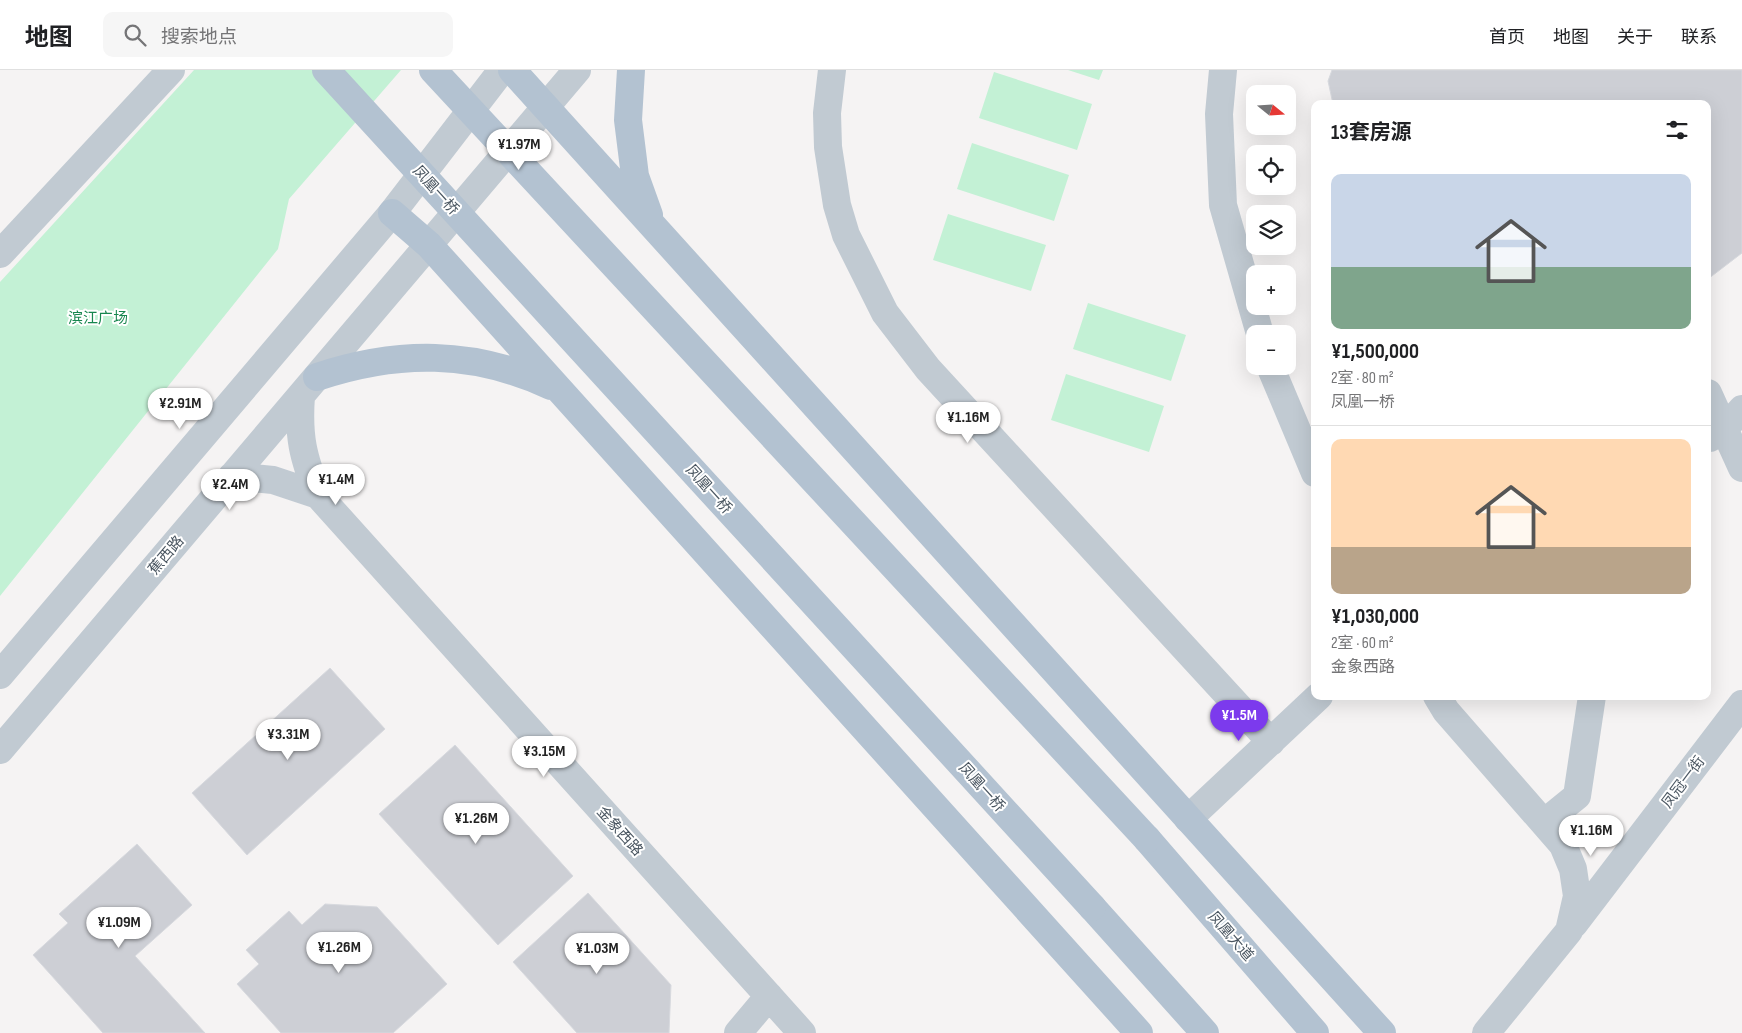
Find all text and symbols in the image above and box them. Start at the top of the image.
search box [103,12,453,57]
icon: search [121,21,149,49]
text: 地图 [25,23,73,52]
text: 搜索地点 [161,26,237,49]
text: 首页 [1489,27,1525,48]
text: 地图 [1553,27,1589,48]
text: 关于 [1617,27,1653,48]
text: 联系 [1681,27,1717,48]
north arrow [1246,85,1296,135]
map controls [1246,85,1296,375]
icon: filters [1663,116,1691,144]
text: 13套房源 [1331,120,1412,145]
pin: ¥1.97M [478,128,560,171]
text: ¥1.97M [498,135,540,154]
button: locate [1246,145,1296,195]
street label: 凤凰一桥 [408,162,463,219]
button: layers [1246,205,1296,255]
icon: home [1466,206,1556,296]
button: + [1246,265,1296,315]
park label: 滨江广场 [68,309,128,328]
button: − [1246,325,1296,375]
text: ¥1,500,000 [1331,339,1419,364]
text: 2室 · 80 m² [1331,369,1394,388]
pin: ¥2.91M [139,388,221,430]
text: 凤凰一桥 [1331,393,1395,412]
text: ¥2.91M [159,394,201,413]
pin: ¥1.16M [927,402,1009,444]
text: ¥1.16M [947,408,989,427]
street label: 凤凰一桥 [681,461,736,518]
pin: ¥1.4M [301,464,371,506]
pin: ¥2.4M [195,468,265,511]
text: ¥1.4M [318,470,354,489]
icon: home [1466,472,1556,562]
text: ¥2.4M [212,475,248,494]
street label: 蕉西路 [145,532,188,579]
text: ¥1,030,000 [1331,604,1419,629]
text: 2室 · 60 m² [1331,634,1394,653]
text: 金象西路 [1331,658,1395,677]
pin: ¥1.5M [1204,700,1274,742]
text: ¥1.5M [1221,706,1257,725]
pin: ¥3.31M [247,718,329,761]
text: ¥3.31M [267,725,309,744]
pin: ¥3.15M [503,736,585,778]
text: ¥3.15M [523,742,565,761]
street label: 凤冠一街 [1658,753,1709,812]
street label: 凤凰一桥 [954,759,1009,816]
pin: ¥1.26M [435,802,517,845]
street label: 金象西路 [592,803,647,860]
text: ¥1.26M [454,809,498,828]
pin: ¥1.16M [1550,814,1632,857]
text: ¥1.16M [1570,821,1612,840]
pin: ¥1.09M [78,906,160,949]
street label: 凤凰大道 [1204,907,1257,965]
text: ¥1.09M [97,913,141,932]
pin: ¥1.26M [298,932,380,974]
pin: ¥1.03M [556,932,638,975]
text: ¥1.26M [317,938,361,957]
text: ¥1.03M [575,939,619,958]

